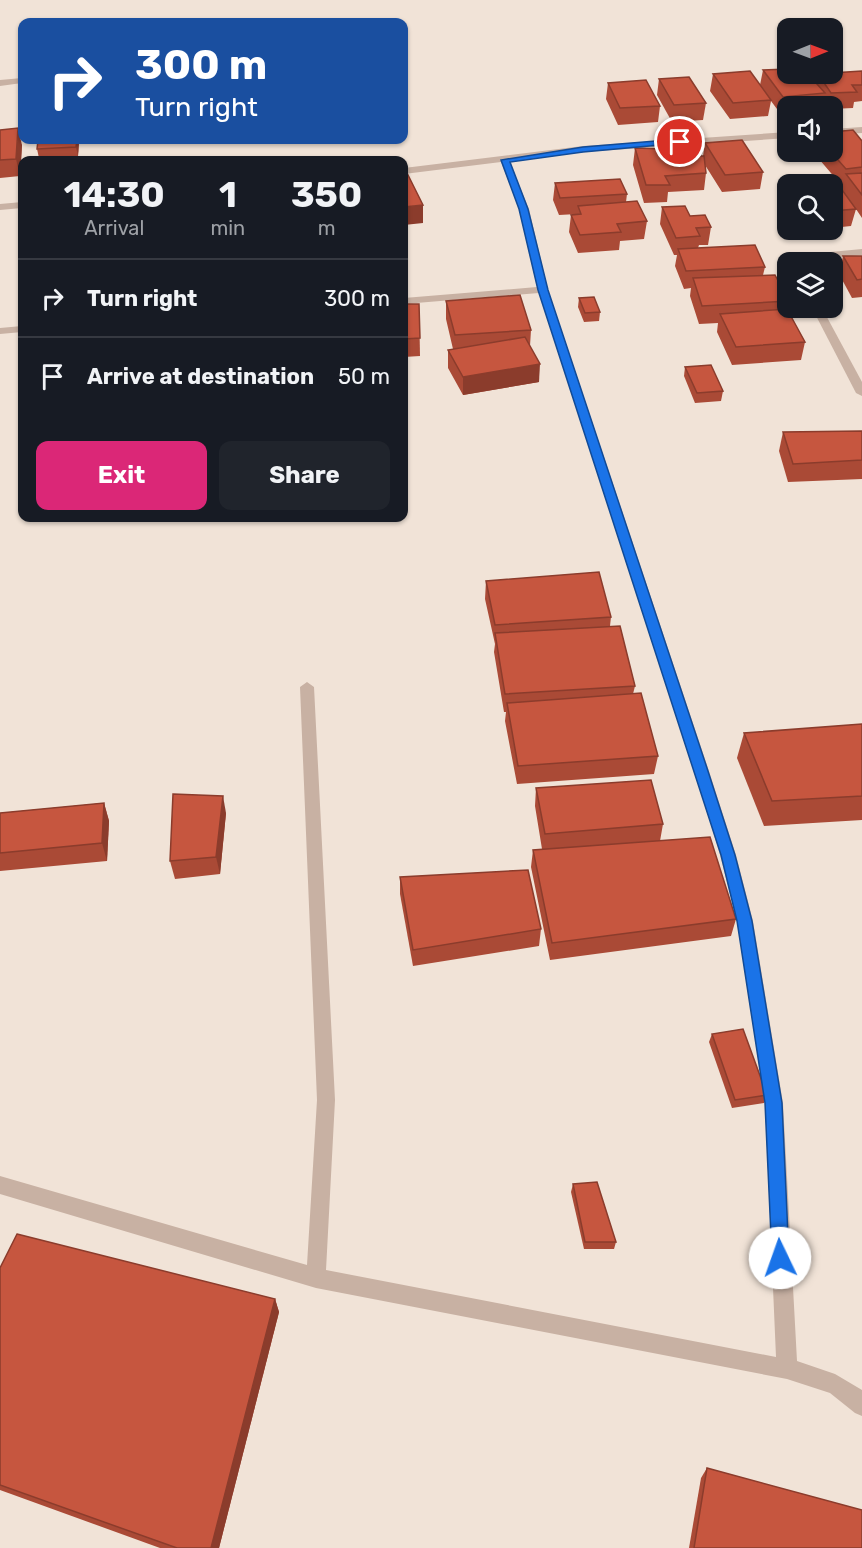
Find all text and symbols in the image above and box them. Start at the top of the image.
north arrow [777,18,843,84]
map controls [777,18,843,318]
text: 300 m [135,40,267,90]
icon: right [36,42,114,120]
text: Turn right [135,91,258,123]
button: sound [777,96,843,162]
pin [654,116,705,167]
icon: arrive [663,125,696,158]
text: 14:30 [64,173,165,216]
text: 1 [219,173,237,216]
text: 350 [291,173,362,216]
button: search [777,174,843,240]
text: Arrival [84,216,144,240]
text: min [210,216,245,240]
text: m [318,216,336,240]
button: layers [777,252,843,318]
icon: right [36,282,69,315]
text: Turn right [87,285,197,312]
text: 300 m [324,285,390,312]
icon: arrive [36,360,69,393]
text: Arrive at destination [87,363,314,390]
text: 50 m [338,363,390,390]
button: Exit [36,441,207,510]
button: Share [219,441,390,510]
position arrow [748,1226,812,1290]

